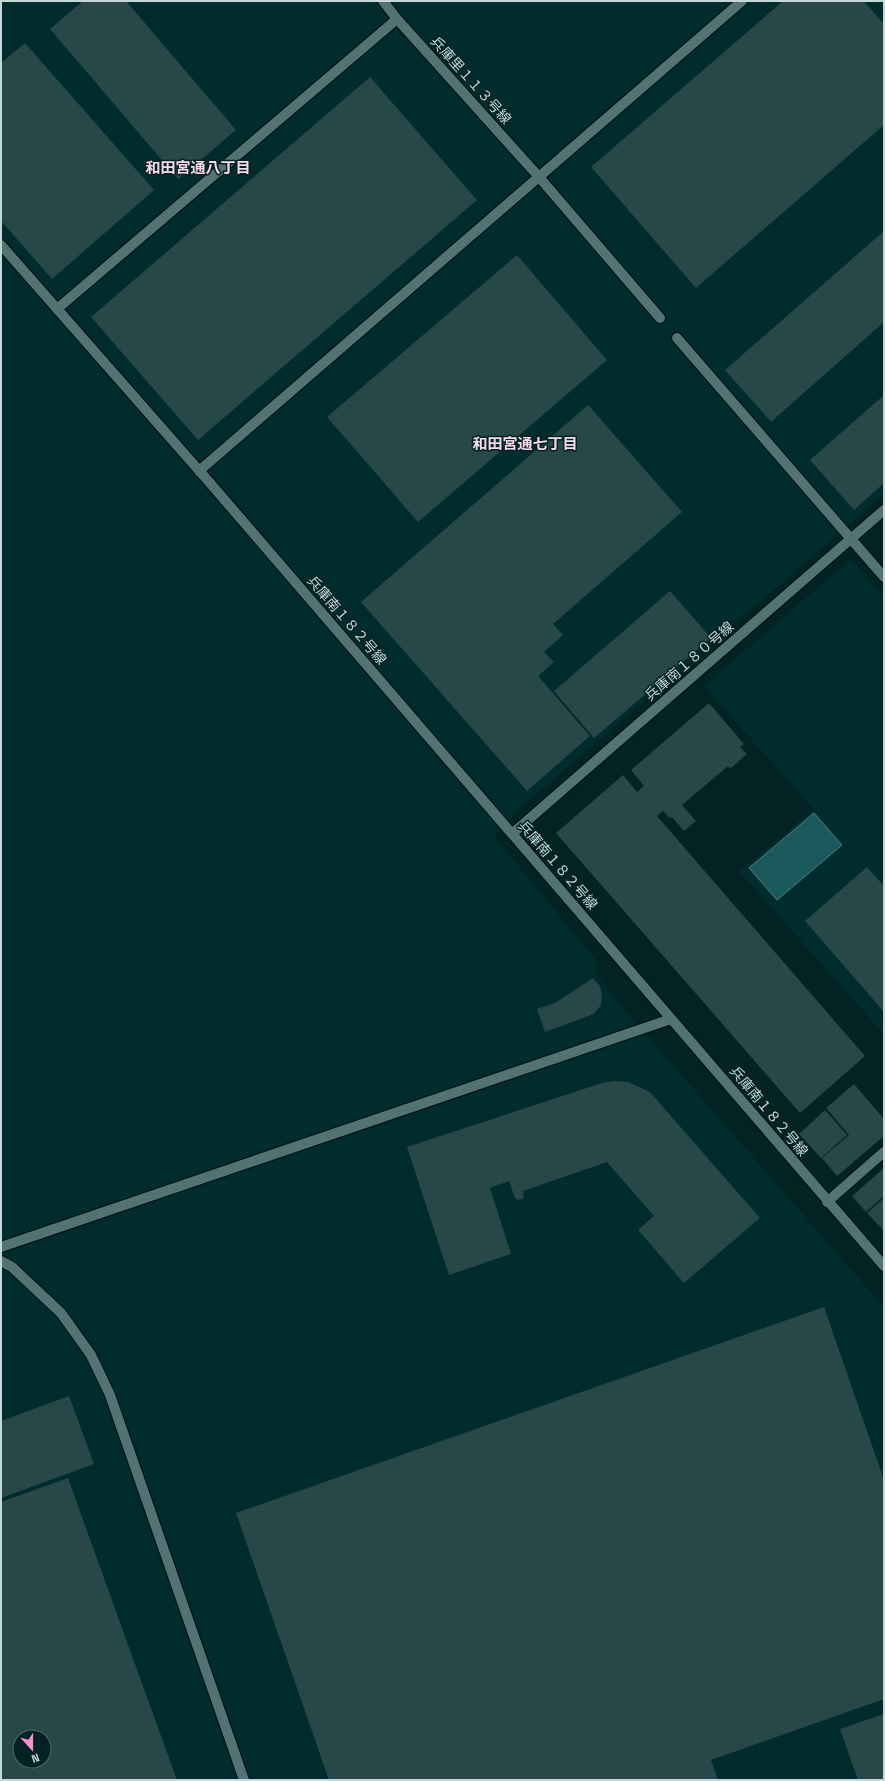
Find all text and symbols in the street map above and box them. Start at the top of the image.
street label: 兵庫里１１３号線 [427,32,515,128]
district label: 和田宮通八丁目 [145,158,251,177]
district label: 和田宮通七丁目 [472,434,578,453]
street label: 兵庫南１８２号線 [303,572,391,668]
street label: 兵庫南１８０号線 [641,617,737,705]
street label: 兵庫南１８２号線 [514,817,602,913]
street label: 兵庫南１８２号線 [726,1062,812,1160]
north arrow [12,1729,52,1769]
text: N [30,1750,42,1766]

